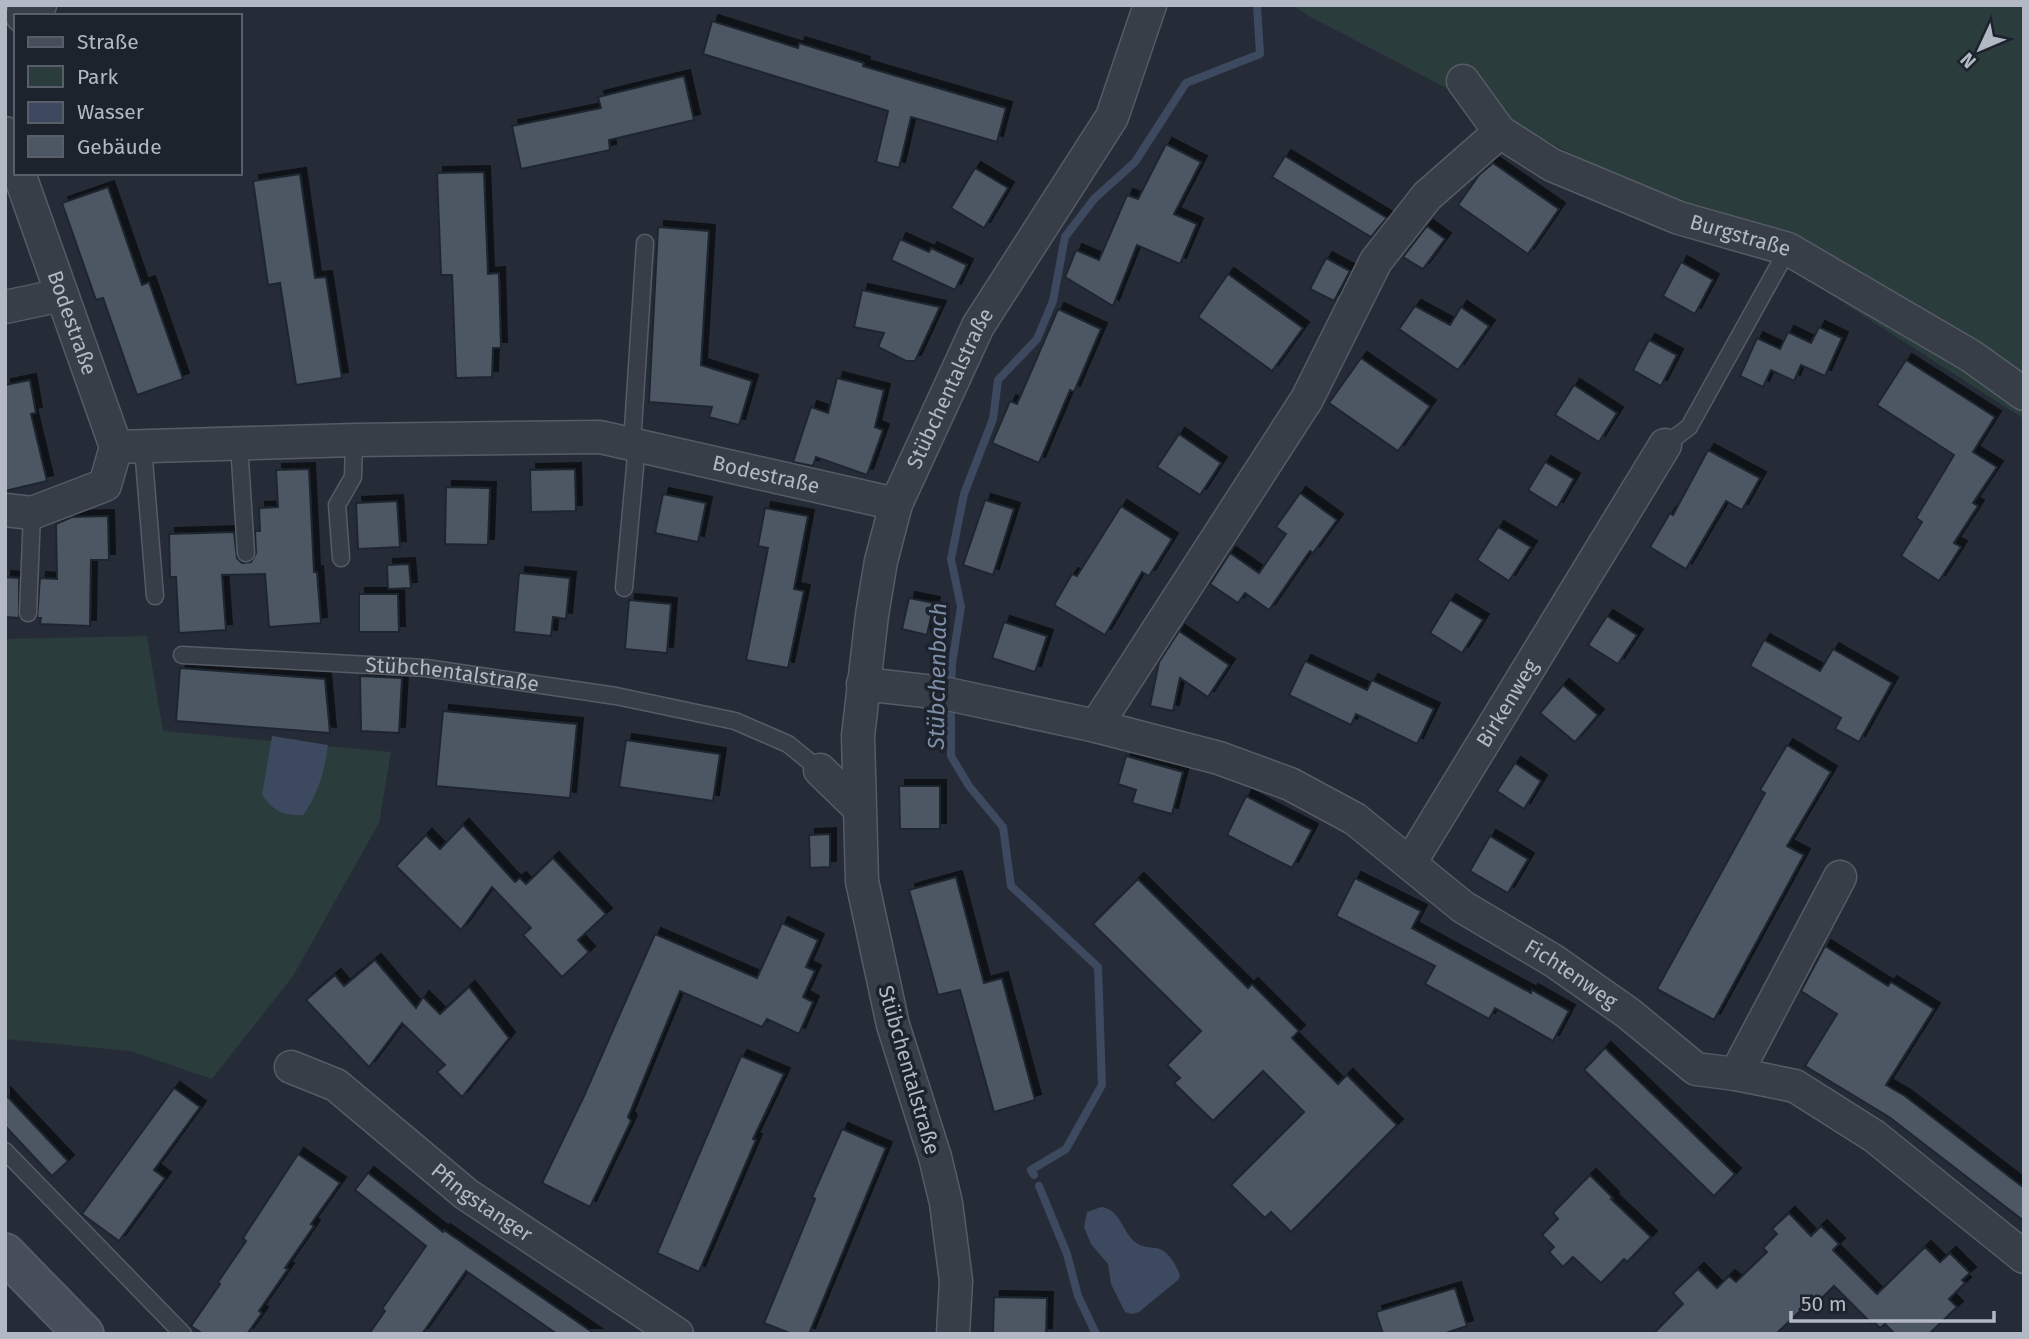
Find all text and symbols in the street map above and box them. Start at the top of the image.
legend [14,14,242,175]
north arrow [1945,14,2015,84]
text: Straße [77,29,139,55]
text: N [1955,48,1981,73]
text: Park [77,64,119,90]
text: Wasser [77,99,144,125]
text: Gebäude [77,134,162,160]
street label: Burgstraße [1687,209,1794,262]
street label: Bodestraße [42,267,103,379]
street label: Stübchentalstraße [901,303,999,473]
street label: Bodestraße [710,450,822,499]
water label: Stübchenbach [922,602,952,751]
street label: Stübchentalstraße [365,652,541,697]
street label: Birkenweg [1471,654,1544,752]
street label: Fichtenweg [1520,934,1622,1015]
street label: Stübchentalstraße [872,982,946,1158]
street label: Pfingstanger [426,1157,537,1247]
scale bar [1791,1280,1994,1324]
text: 50 m [1801,1291,1847,1317]

